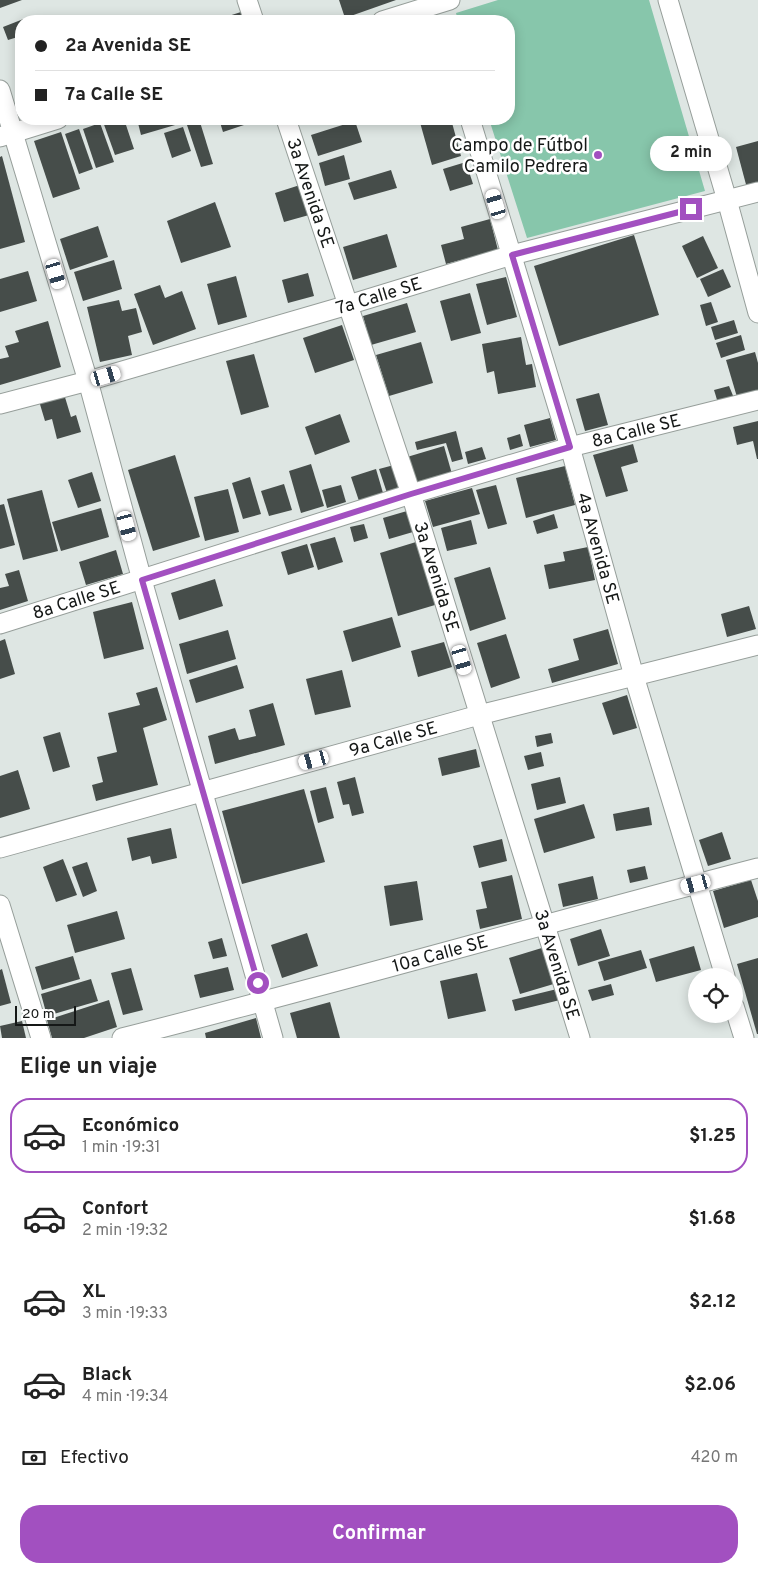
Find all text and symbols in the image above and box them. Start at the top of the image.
text: 2a Avenida SE [65,34,191,58]
text: 7a Calle SE [65,83,163,107]
place label: Campo de Fútbol Camilo Pedrera [451,135,588,179]
street label: 3a Avenida SE [280,136,338,251]
callout: 2 min [650,136,732,172]
text: 2 min [670,143,712,163]
marker: Campo de Fútbol Camilo Pedrera [592,149,604,161]
car [484,187,507,221]
route end [680,198,702,220]
car [44,257,67,291]
street label: 7a Calle SE [334,273,425,321]
car [89,365,122,387]
street label: 8a Calle SE [590,410,683,454]
street label: 4a Avenida SE [570,490,623,607]
car [115,510,138,542]
street label: 3a Avenida SE [407,519,463,635]
street label: 8a Calle SE [30,577,124,626]
car [450,643,473,677]
street label: 9a Calle SE [347,717,440,763]
car [297,749,330,771]
car [679,873,712,895]
street label: 3a Avenida SE [528,907,584,1023]
street label: 10a Calle SE [390,931,491,979]
map controls [688,968,743,1023]
button: locate [688,968,743,1023]
route start [247,972,269,994]
scale bar [15,1003,76,1026]
text: 20 m [22,1006,55,1023]
text: Elige un viaje [20,1054,157,1081]
icon: car [22,1113,67,1158]
text: Económico [82,1114,179,1138]
text: $1.25 [689,1124,736,1148]
text: 1 min · 19:31 [82,1138,161,1158]
icon: car [22,1196,67,1241]
text: Confort [82,1197,148,1221]
text: $1.68 [689,1207,736,1231]
text: 2 min · 19:32 [82,1221,168,1241]
icon: car [22,1279,67,1324]
text: XL [82,1280,105,1304]
text: $2.12 [689,1290,736,1314]
text: 3 min · 19:33 [82,1304,168,1324]
icon: car [22,1362,67,1407]
text: Black [82,1363,132,1387]
text: $2.06 [684,1373,736,1397]
text: 4 min · 19:34 [82,1387,169,1407]
icon: cash [20,1444,48,1472]
text: Efectivo [60,1446,129,1470]
text: 420 m [691,1448,738,1468]
button: Confirmar [20,1505,738,1563]

